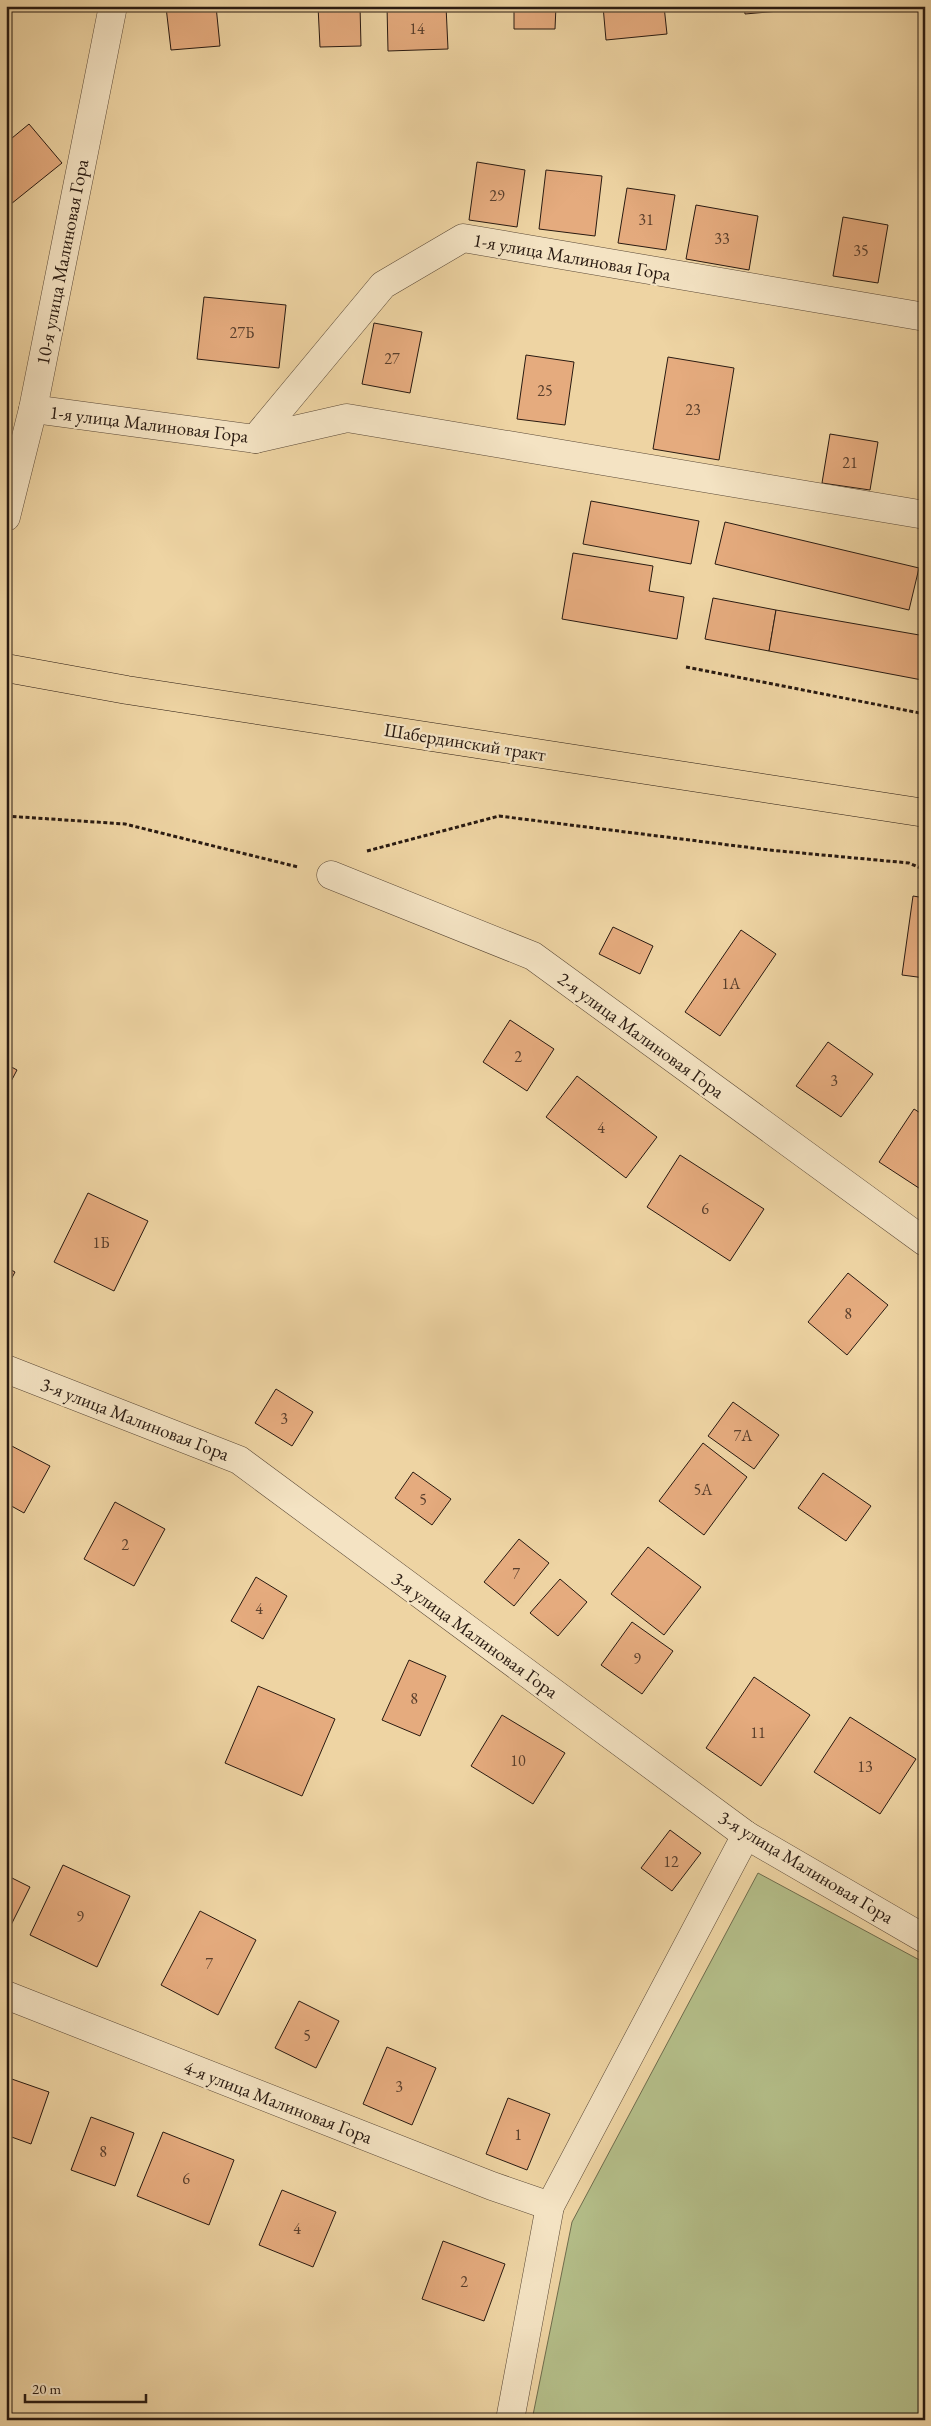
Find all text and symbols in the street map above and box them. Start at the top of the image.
house number: 14 [409,18,425,39]
street label: 10-я улица Малиновая Гора [30,157,94,367]
house number: 29 [489,185,505,206]
house number: 31 [638,209,654,230]
street label: 1-я улица Малиновая Гора [471,227,673,287]
house number: 33 [714,228,730,249]
house number: 35 [853,240,869,261]
house number: 27Б [230,322,254,343]
house number: 27 [384,348,400,369]
house number: 25 [537,380,553,401]
street label: 1-я улица Малиновая Гора [48,399,250,449]
house number: 23 [685,399,701,420]
house number: 21 [842,452,858,473]
street label: Шабердинский тракт [382,717,548,767]
street label: 2-я улица Малиновая Гора [553,966,730,1104]
house number: 1А [722,973,741,994]
house number: 2 [514,1046,522,1067]
house number: 3 [830,1070,838,1091]
house number: 4 [597,1117,605,1138]
house number: 6 [701,1198,709,1219]
house number: 1Б [92,1232,110,1253]
house number: 8 [844,1303,852,1324]
street label: 3-я улица Малиновая Гора [37,1371,233,1467]
house number: 3 [280,1408,288,1429]
house number: 7А [734,1425,753,1446]
house number: 5А [694,1479,713,1500]
house number: 5 [419,1489,427,1510]
house number: 2 [121,1534,129,1555]
house number: 7 [512,1563,520,1584]
street label: 3-я улица Малиновая Гора [387,1566,564,1704]
house number: 4 [255,1598,263,1619]
house number: 9 [633,1648,641,1669]
house number: 8 [410,1688,418,1709]
house number: 11 [750,1722,766,1743]
house number: 10 [510,1750,526,1771]
house number: 13 [857,1756,873,1777]
street label: 3-я улица Малиновая Гора [714,1805,899,1929]
house number: 12 [663,1851,679,1872]
house number: 9 [76,1906,84,1927]
house number: 7 [205,1953,213,1974]
house number: 5 [303,2025,311,2046]
street label: 4-я улица Малиновая Гора [180,2054,376,2150]
house number: 3 [395,2076,403,2097]
house number: 1 [514,2124,522,2145]
house number: 8 [99,2141,107,2162]
house number: 6 [182,2168,190,2189]
house number: 4 [293,2218,301,2239]
house number: 2 [460,2271,468,2292]
scale bar [25,2371,146,2403]
text: 20 m [32,2379,61,2398]

